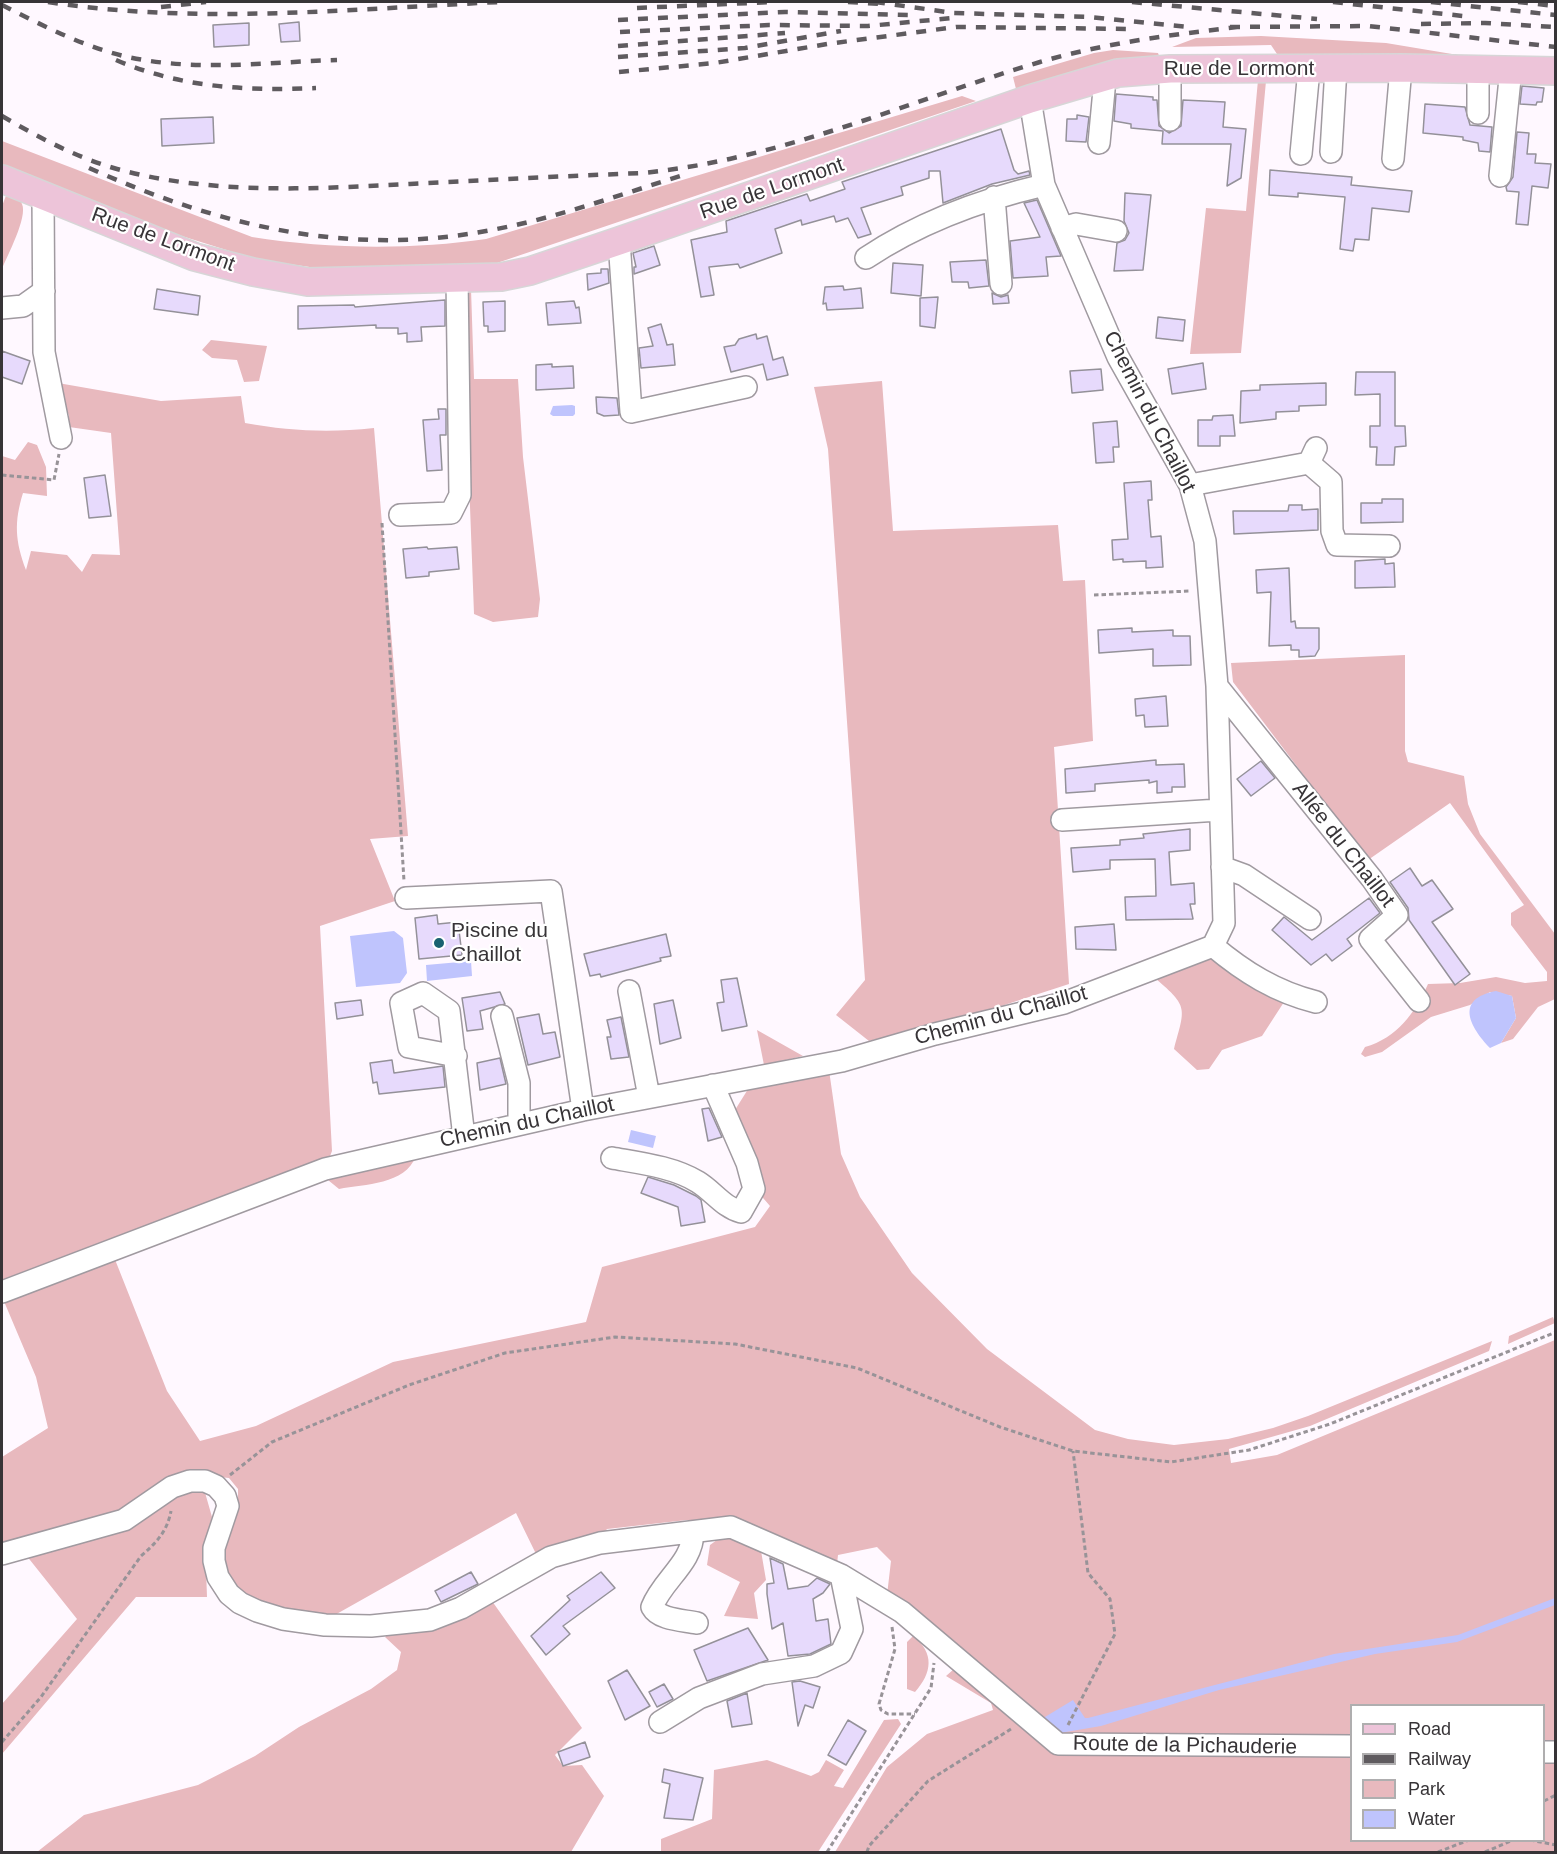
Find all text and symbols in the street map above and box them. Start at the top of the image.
street label: Rue de Lormont [1164,56,1314,82]
street label: Rue de Lormont [697,153,847,225]
street label: Rue de Lormont [88,202,238,278]
street label: Chemin du Chaillot [1097,327,1201,497]
street label: Allée du Chaillot [1286,777,1400,913]
place label: Piscine du Chaillot [451,918,548,968]
marker: Piscine du Chaillot [432,936,446,950]
street label: Chemin du Chaillot [912,981,1090,1051]
street label: Chemin du Chaillot [438,1092,616,1154]
legend [1350,1704,1545,1842]
text: Road [1408,1719,1451,1739]
street label: Route de la Pichauderie [1073,1731,1297,1761]
text: Railway [1408,1749,1471,1769]
text: Park [1408,1779,1445,1799]
text: Water [1408,1809,1455,1829]

